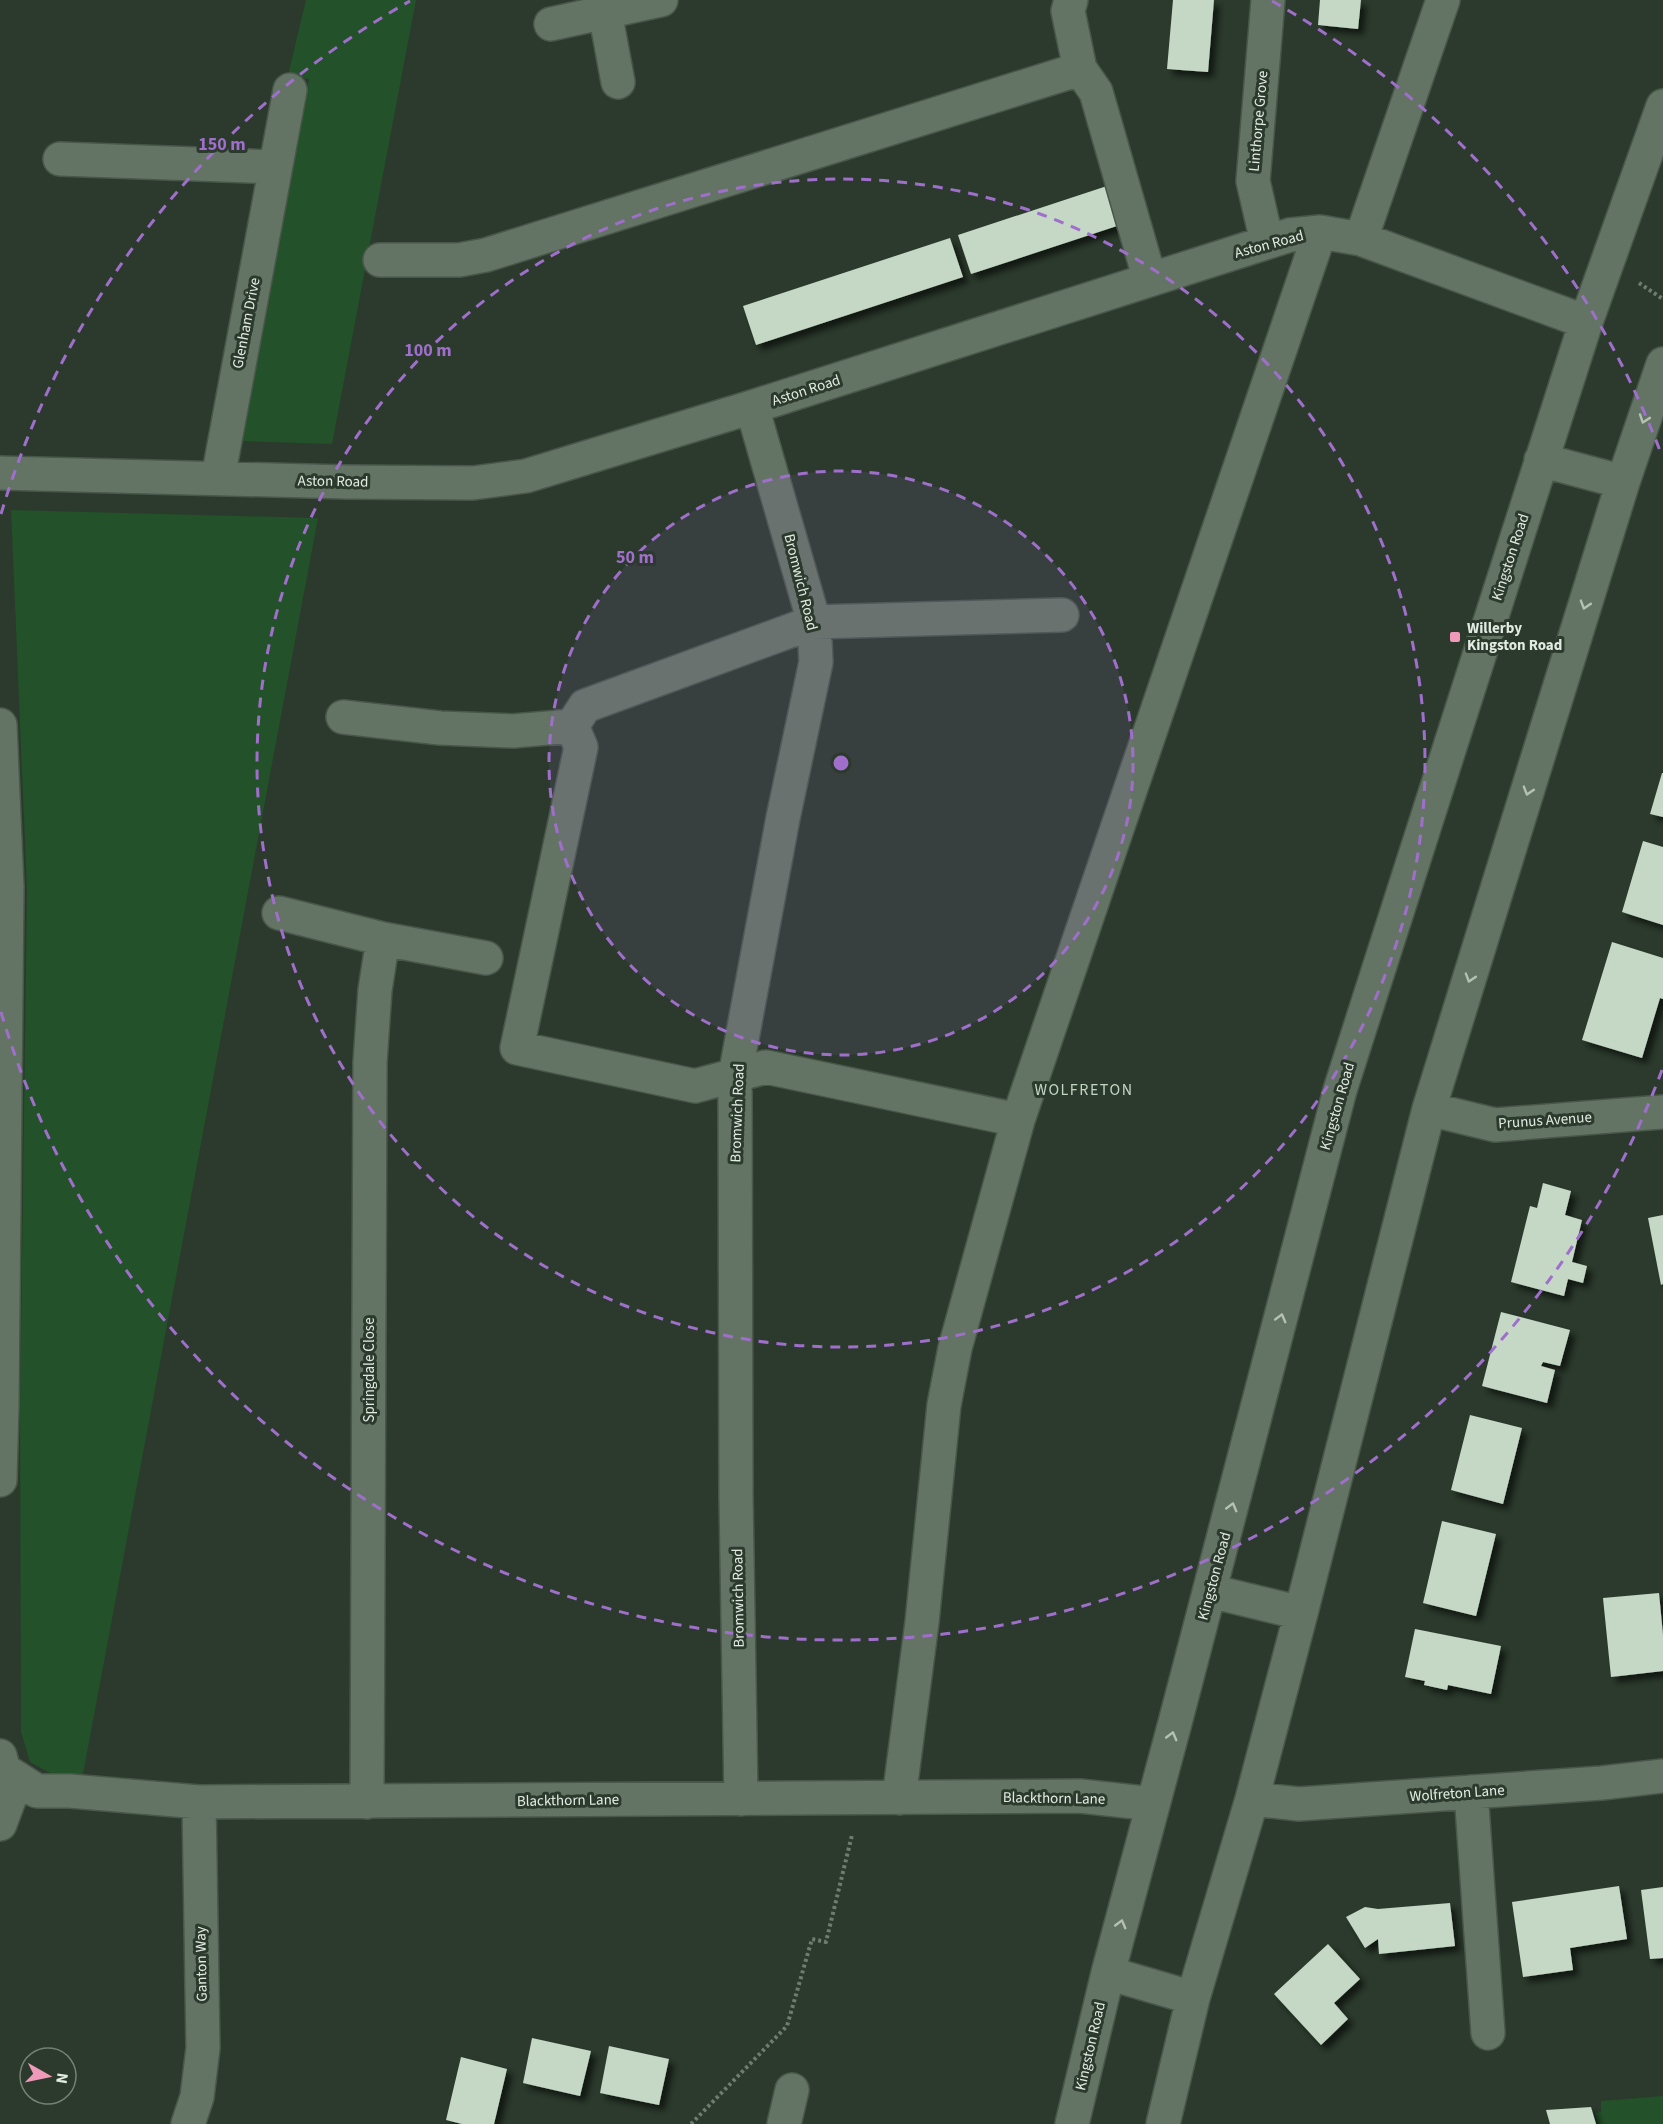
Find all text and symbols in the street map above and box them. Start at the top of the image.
street label: Linthorpe Grove [1244,70,1273,172]
text: 150 m [198,132,246,157]
street label: Aston Road [1232,225,1306,264]
street label: Glenham Drive [227,276,266,370]
text: 100 m [404,338,452,363]
street label: Aston Road [769,370,843,411]
one-way arrow [1639,413,1652,424]
street label: Aston Road [297,470,369,493]
street label: Kingston Road [1487,511,1534,603]
street label: Bromwich Road [778,531,823,633]
text: 50 m [616,545,654,570]
one-way arrow [1580,599,1592,610]
place label: Willerby Kingston Road [1467,618,1562,656]
marker: Willerby Kingston Road [1448,630,1462,644]
centre of rings [831,753,851,773]
one-way arrow [1523,785,1535,796]
one-way arrow [1465,972,1477,983]
street label: Kingston Road [1315,1060,1360,1153]
street label: Bromwich Road [725,1063,750,1163]
district label: WOLFRETON [1035,1079,1134,1101]
street label: Prunus Avenue [1498,1107,1593,1134]
one-way arrow [1273,1313,1286,1323]
street label: Springdale Close [359,1317,380,1423]
one-way arrow [1224,1502,1237,1512]
street label: Kingston Road [1193,1530,1236,1623]
street label: Bromwich Road [727,1548,750,1648]
one-way arrow [1164,1731,1177,1741]
street label: Wolfreton Lane [1409,1780,1505,1807]
street label: Blackthorn Lane [1003,1787,1105,1810]
street label: Blackthorn Lane [517,1789,619,1812]
one-way arrow [1113,1920,1126,1930]
street label: Ganton Way [190,1926,213,2002]
street label: Kingston Road [1070,2000,1111,2093]
north arrow [18,2046,78,2106]
text: N [50,2071,74,2085]

